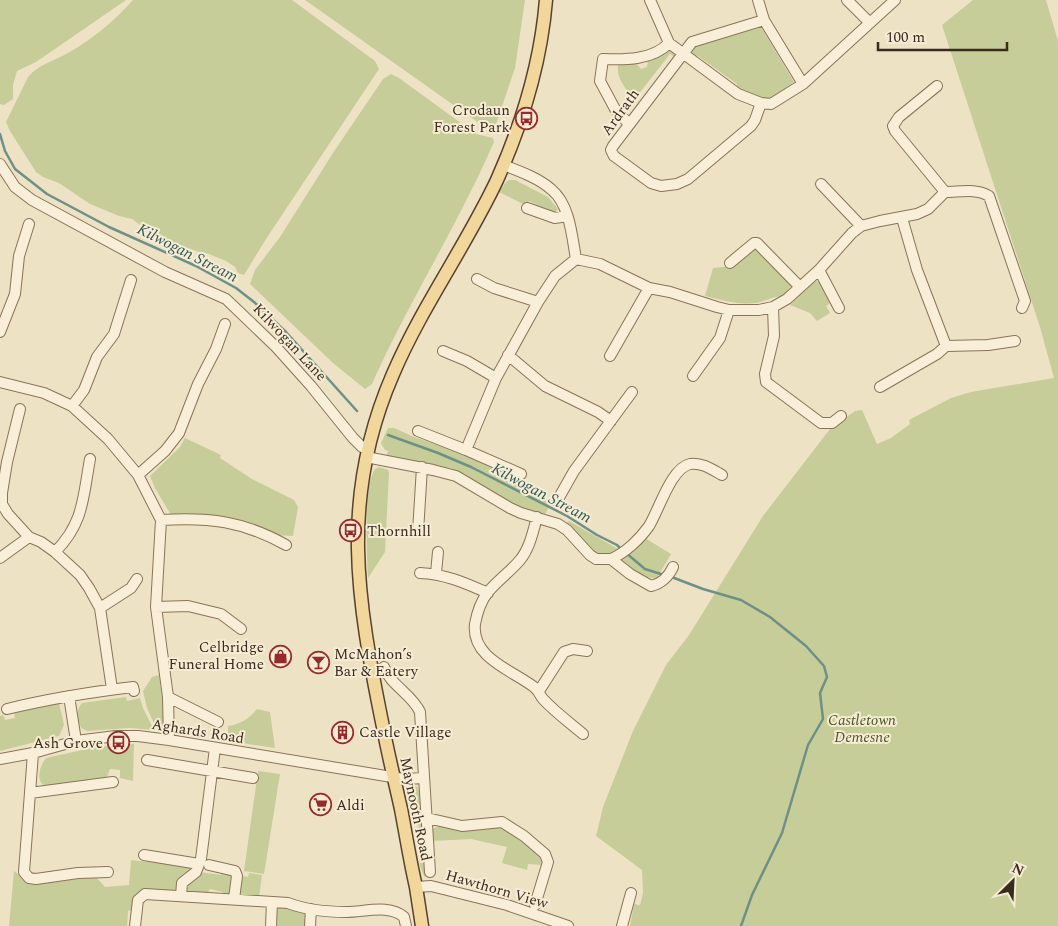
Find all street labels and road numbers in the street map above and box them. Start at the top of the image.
street label: Ardrath [596,84,645,141]
street label: Kilwogan Lane [247,298,332,387]
street label: Aghards Road [150,713,246,750]
street label: Maynooth Road [393,755,438,863]
street label: Hawthorn View [443,864,552,915]

